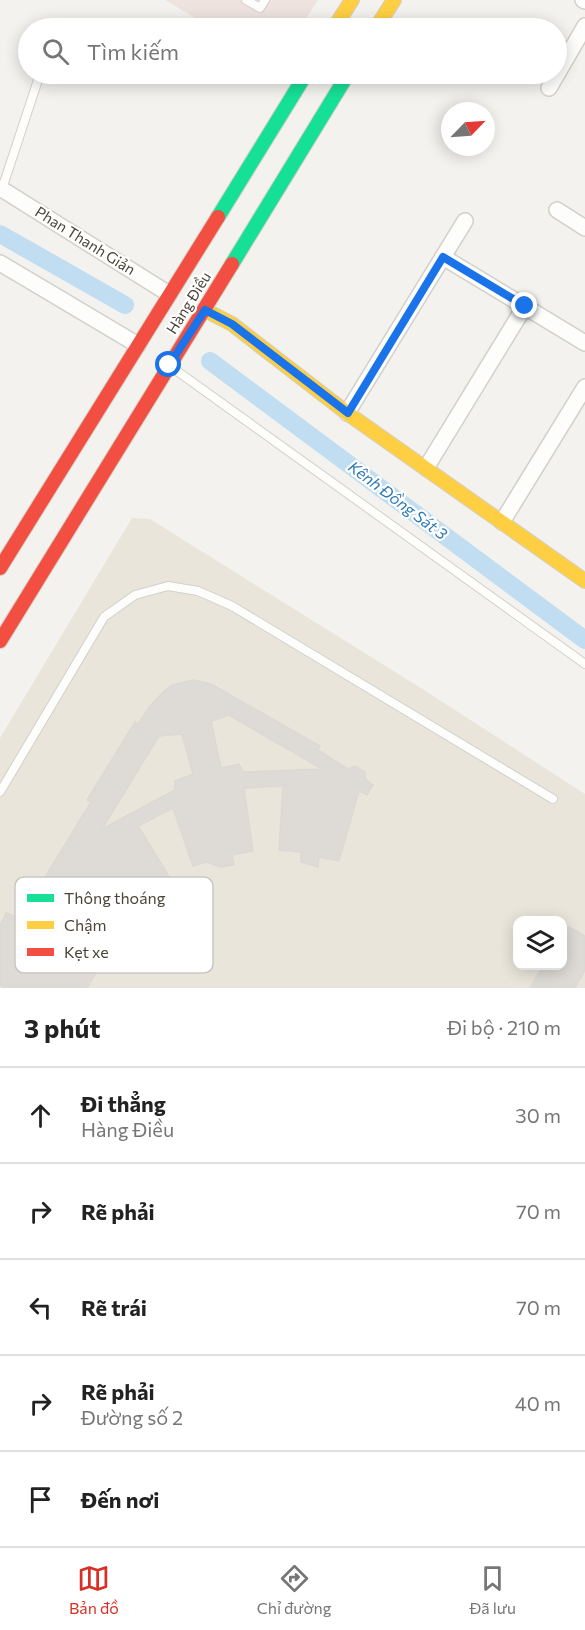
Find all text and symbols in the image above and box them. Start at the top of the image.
search box [18,18,567,84]
icon: search [39,35,72,68]
text: Tìm kiếm [87,38,179,65]
north arrow [441,102,495,156]
street label: Phan Thanh Giản [32,202,139,278]
street label: Hàng Điều [162,268,214,337]
route end [511,292,537,318]
route start [155,351,181,377]
water label: Kênh Đồng Sát 3 [345,456,452,543]
legend [15,877,213,973]
text: Thông thoáng [64,888,166,907]
text: Chậm [64,915,106,934]
map controls [513,916,567,970]
button: layers [513,916,567,970]
text: Kẹt xe [64,942,109,961]
text: 3 phút [24,1012,100,1043]
text: Đi bộ · 210 m [447,1015,561,1039]
text: Đi thẳng [81,1090,166,1117]
icon: ahead [24,1099,57,1132]
text: 30 m [515,1103,561,1127]
text: Hàng Điều [81,1117,174,1141]
icon: right [24,1195,57,1228]
text: Rẽ phải [81,1198,155,1225]
text: 70 m [516,1199,561,1223]
icon: left [24,1291,57,1324]
text: Rẽ trái [81,1294,147,1321]
text: 70 m [516,1295,561,1319]
text: Rẽ phải [81,1378,155,1405]
icon: right [24,1387,57,1420]
text: 40 m [515,1391,561,1415]
text: Đường số 2 [81,1405,183,1429]
icon: arrive [24,1483,57,1516]
text: Đến nơi [81,1486,159,1513]
tab: Bản đồ [69,1562,119,1617]
tab: Chỉ đường [257,1562,331,1617]
tab: Đã lưu [470,1562,516,1617]

